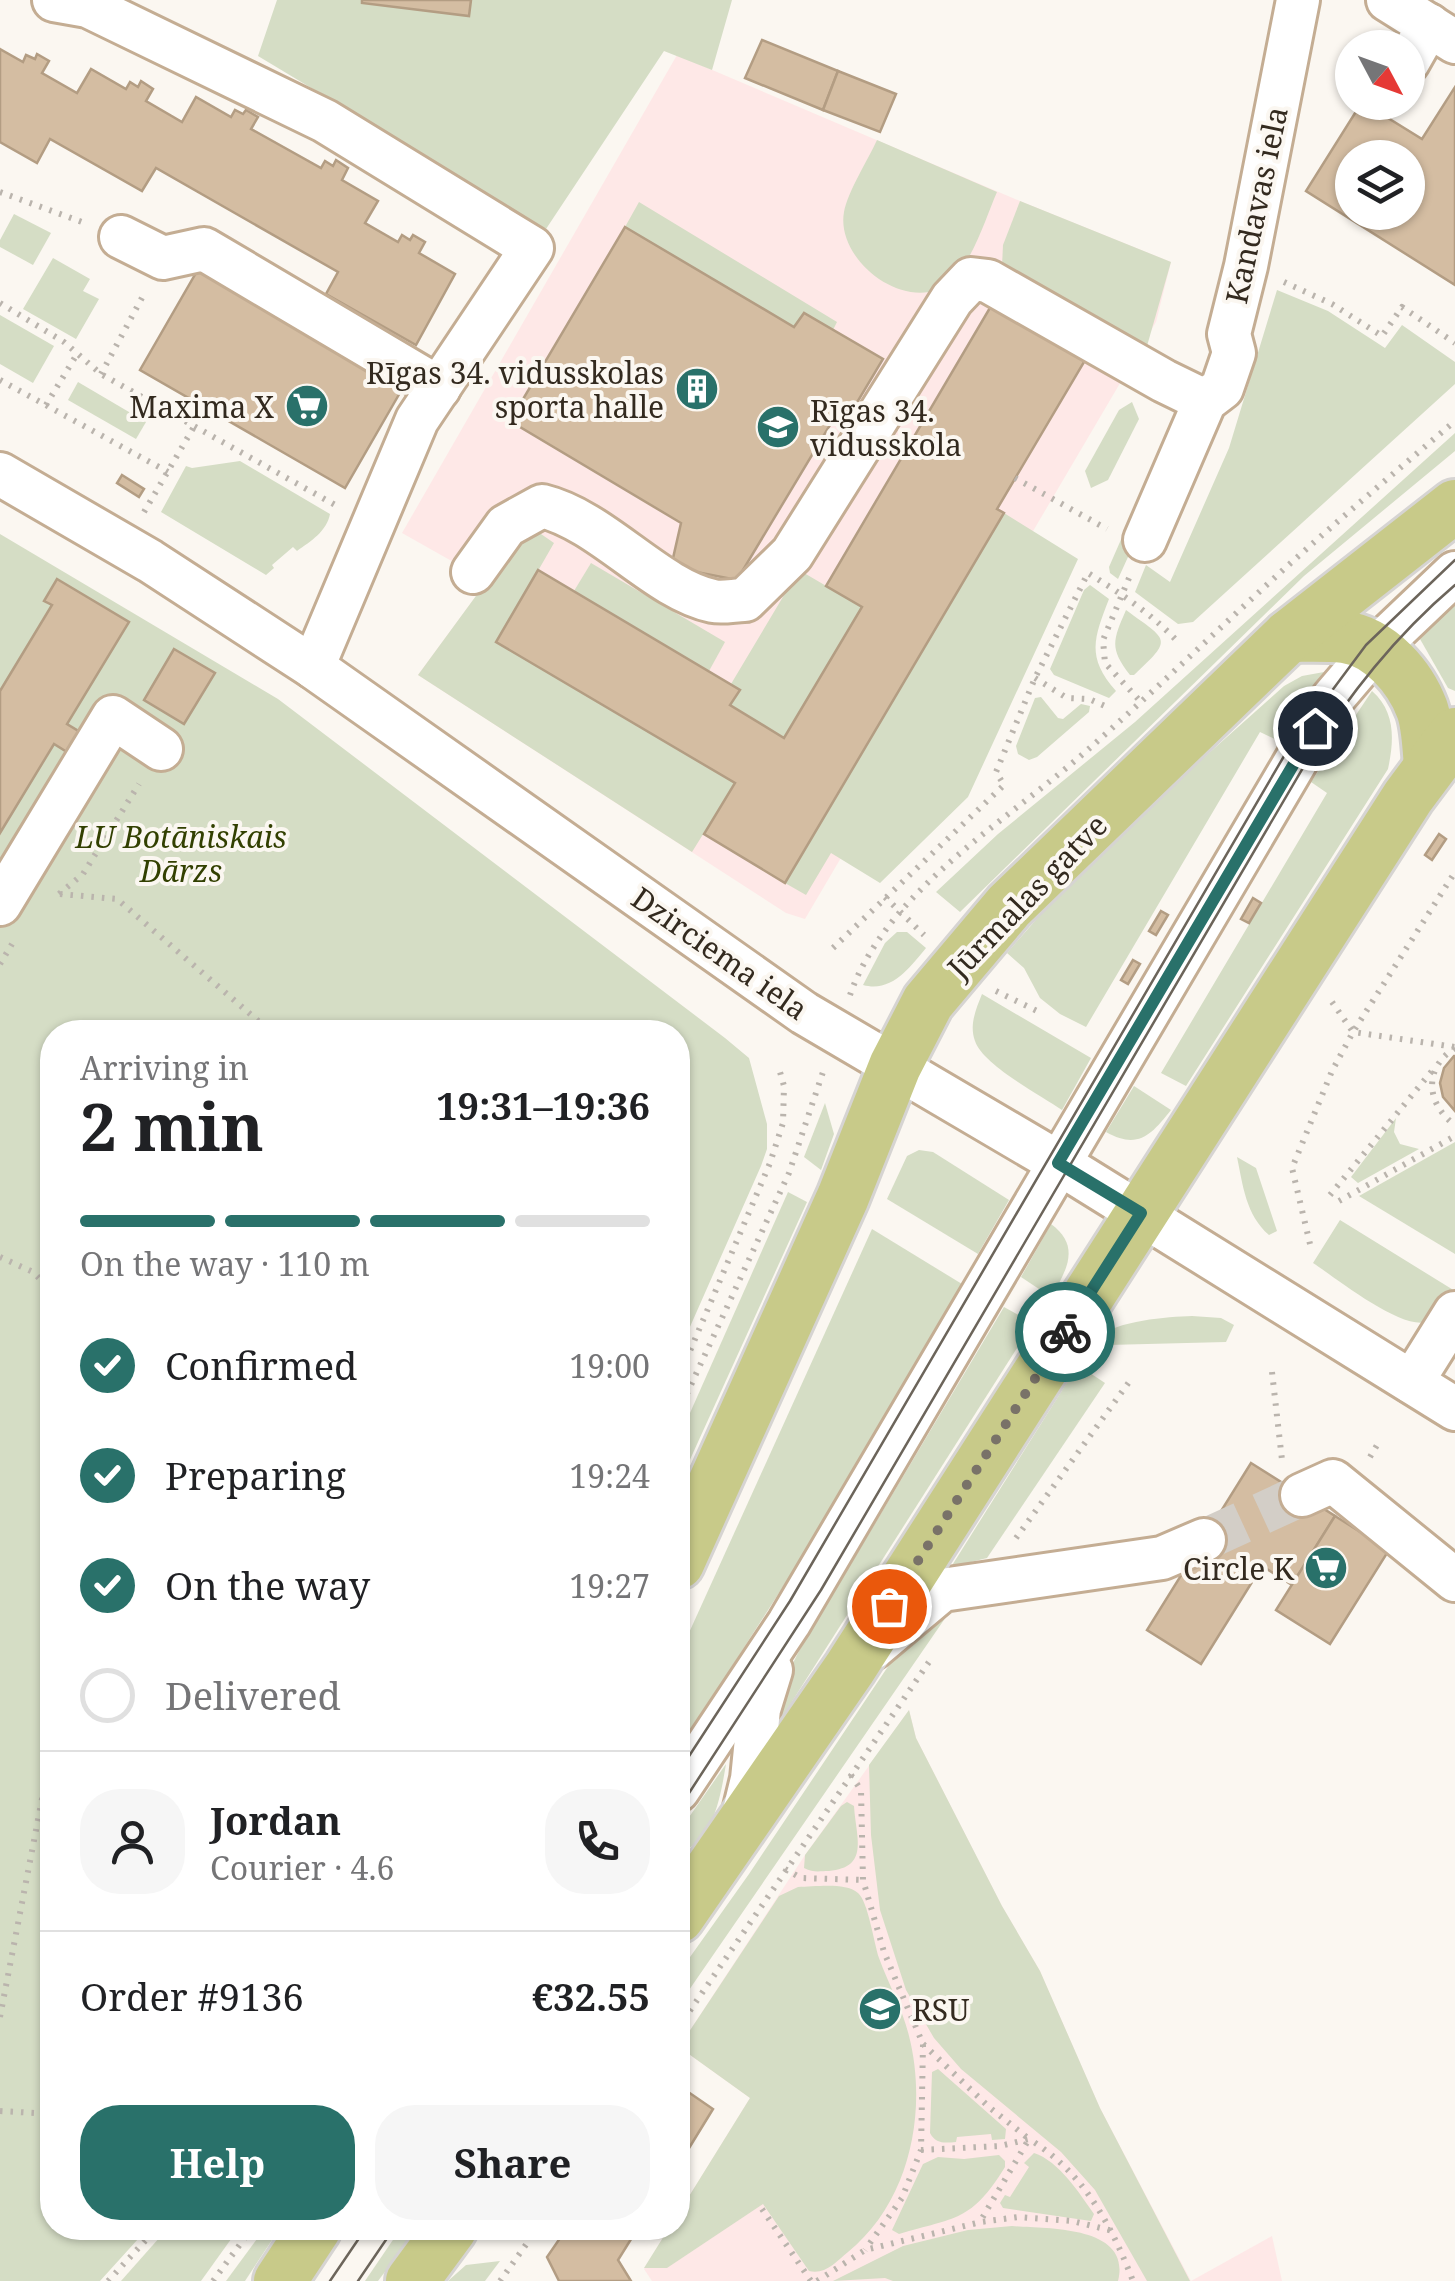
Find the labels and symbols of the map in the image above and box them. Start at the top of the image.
north arrow [1335,30,1425,120]
street label: Kandavas iela [1215,103,1297,307]
place label: Rīgas 34. vidusskolas sporta halle [366,352,664,427]
building icon: Rīgas 34. vidusskolas sporta halle [674,366,720,412]
supermarket icon: Maxima X [284,383,330,429]
place label: Maxima X [129,386,274,427]
place label: Rīgas 34. vidusskola [810,390,962,465]
school or university icon: Rīgas 34. vidusskola [755,404,801,450]
pin [1273,686,1358,771]
street label: Jūrmalas gatve [937,805,1116,988]
park label: LU Botāniskais Dārzs [74,816,287,891]
street label: Dzirciema iela [624,877,816,1029]
courier [1015,1282,1115,1382]
supermarket icon: Circle K [1303,1545,1349,1591]
place label: Circle K [1183,1548,1295,1589]
pin [847,1564,932,1649]
school or university icon: RSU [857,1986,903,2032]
place label: RSU [912,1989,970,2030]

